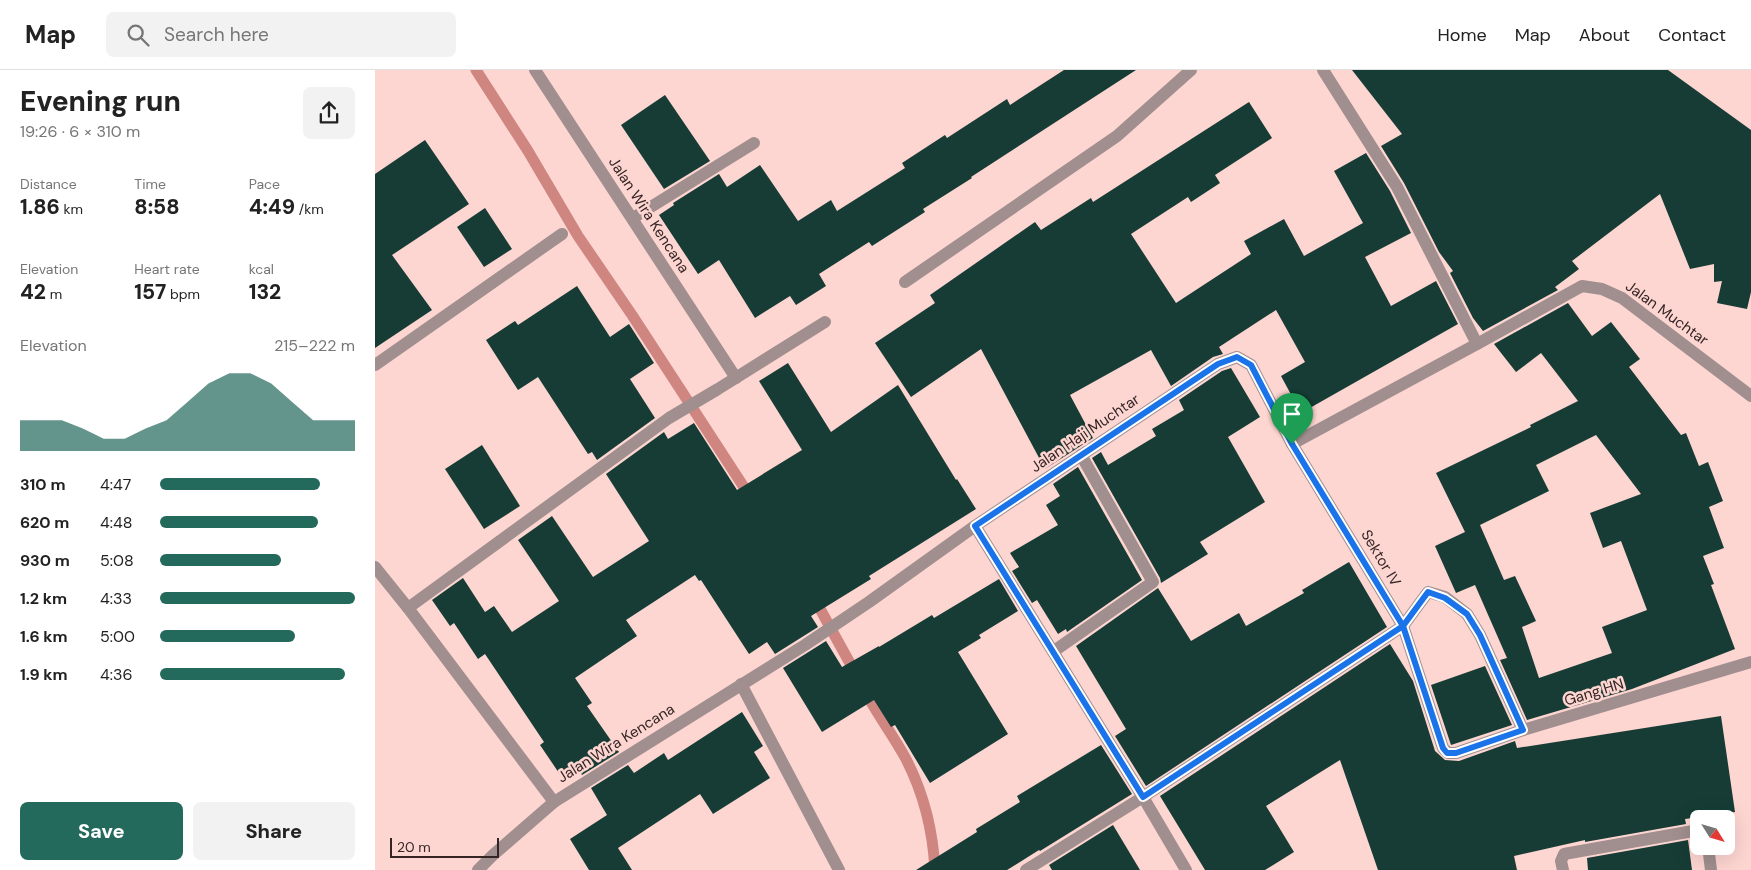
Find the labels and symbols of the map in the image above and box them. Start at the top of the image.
street label: Jalan Wira Kencana [604,153,694,277]
street label: Jalan Muchtar [1622,276,1713,350]
street label: Jalan Haji Muchtar [1027,389,1144,477]
pin [1271,393,1313,444]
street label: Sektor IV [1356,526,1406,590]
street label: Gang HN [1562,674,1626,710]
street label: Jalan Wira Kencana [554,699,678,787]
north arrow [1690,810,1735,855]
scale bar [390,835,499,858]

